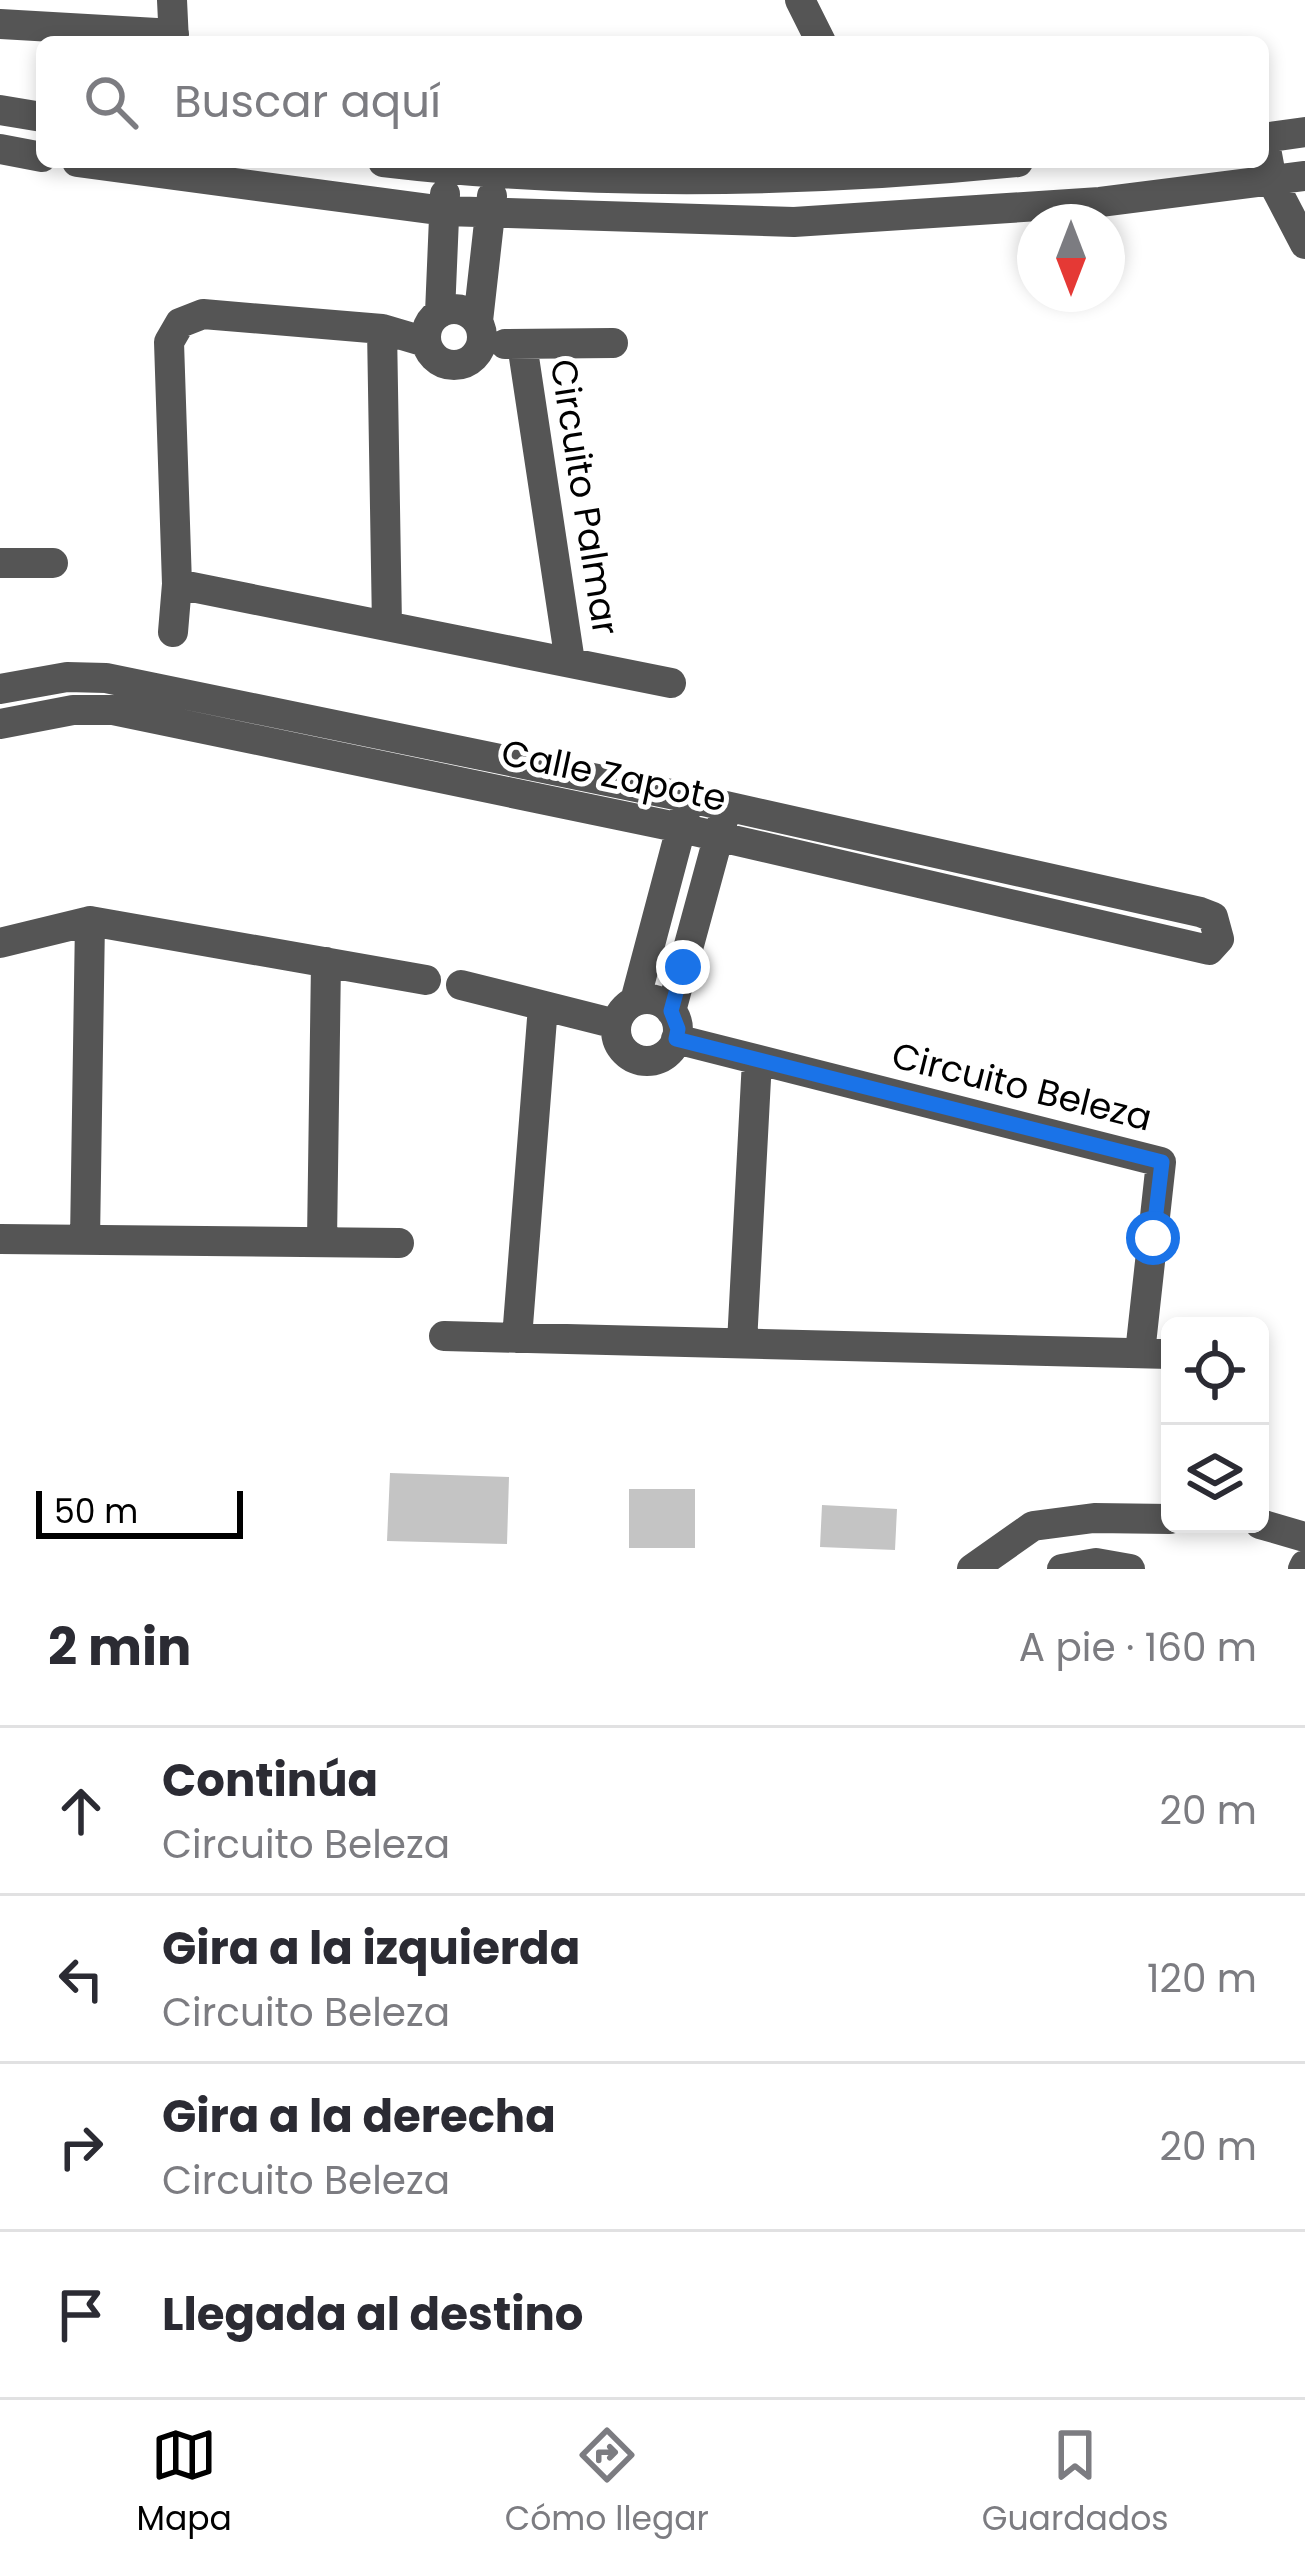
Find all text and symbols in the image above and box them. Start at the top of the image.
search box [36,36,1269,168]
icon: search [78,69,144,135]
text: Buscar aquí [174,70,441,133]
north arrow [1017,204,1125,312]
street label: Circuito Palmar [538,356,631,639]
street label: Calle Zapote [497,727,731,824]
route end [656,940,710,994]
street label: Circuito Beleza [887,1030,1157,1143]
route start [1126,1211,1180,1265]
map controls [1161,1317,1269,1533]
button: locate [1161,1317,1269,1425]
button: layers [1161,1425,1269,1533]
scale bar [36,1485,243,1538]
text: 50 m [54,1488,138,1535]
text: 2 min [48,1611,191,1683]
text: A pie · 160 m [1019,1620,1257,1675]
text: Continúa [162,1749,378,1812]
icon: ahead [48,1778,114,1844]
text: 20 m [1159,1783,1257,1838]
text: Circuito Beleza [162,1817,450,1872]
text: Gira a la izquierda [162,1917,580,1980]
icon: left [48,1946,114,2012]
text: 120 m [1147,1951,1257,2006]
text: Circuito Beleza [162,1985,450,2040]
text: Gira a la derecha [162,2085,556,2148]
icon: right [48,2114,114,2180]
text: 20 m [1159,2119,1257,2174]
text: Circuito Beleza [162,2153,450,2208]
icon: arrive [48,2282,114,2348]
text: Llegada al destino [162,2283,584,2346]
tab: Mapa [136,2422,232,2544]
tab: Cómo llegar [505,2422,709,2544]
tab: Guardados [982,2422,1169,2544]

